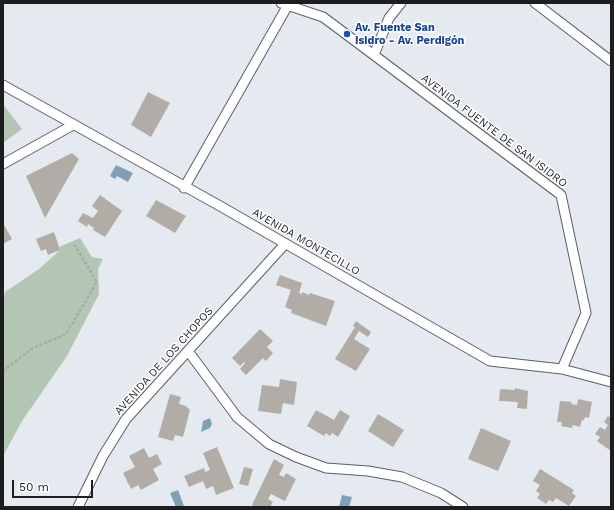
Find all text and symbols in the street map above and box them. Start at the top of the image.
place label: Av. Fuente San Isidro - Av. Perdigón [355,21,464,47]
marker: Av. Fuente San Isidro - Av. Perdigón [342,29,352,39]
street label: AVENIDA FUENTE DE SAN ISIDRO [418,72,570,190]
street label: AVENIDA MONTECILLO [250,206,362,278]
street label: AVENIDA DE LOS CHOPOS [112,304,216,418]
scale bar [14,472,95,498]
text: 50 m [19,480,49,494]

